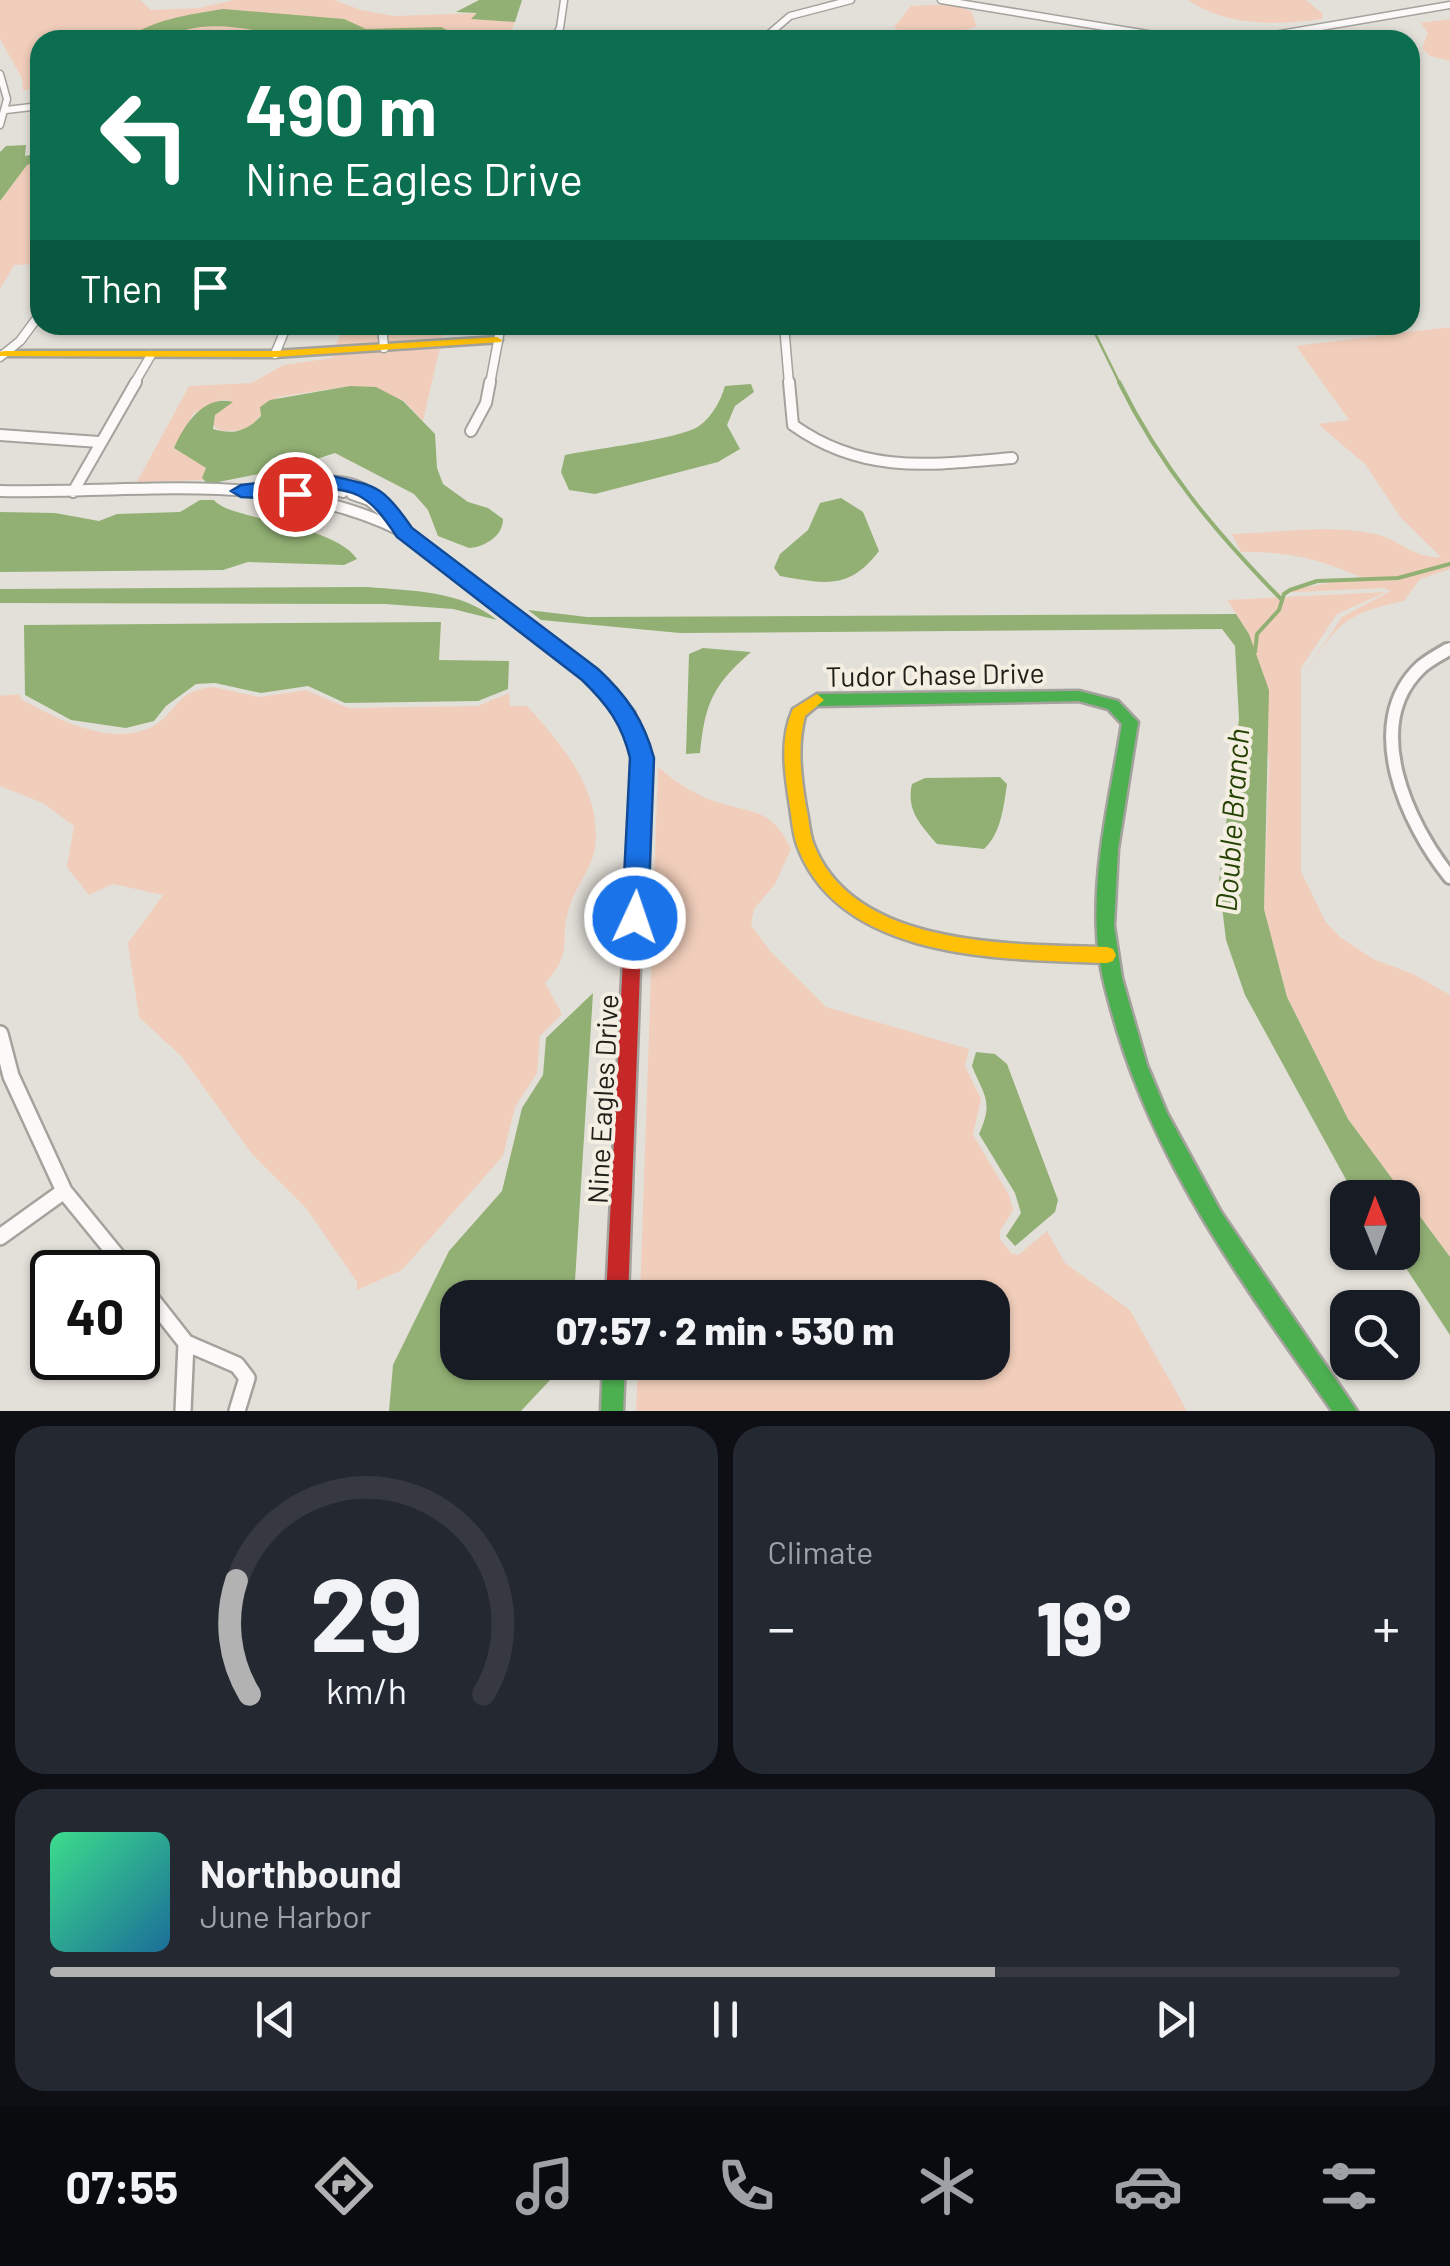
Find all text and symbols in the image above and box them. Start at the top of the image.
text: 490 m [245,66,437,150]
icon: left [80,70,210,200]
text: Nine Eagles Drive [245,151,583,205]
icon: arrive [183,260,238,315]
text: Then [80,265,163,311]
pin [253,452,338,537]
icon: arrive [268,467,323,522]
street label: Tudor Chase Drive [825,655,1045,693]
water label: Double Branch [1207,727,1255,913]
position arrow [583,866,687,970]
street label: Nine Eagles Drive [580,993,624,1205]
north arrow [1330,1180,1420,1270]
map controls [1330,1180,1420,1380]
speed limit sign: 40 [30,1250,160,1380]
button: search [1330,1290,1420,1380]
text: 07:57 · 2 min · 530 m [556,1307,894,1353]
text: Climate [768,1532,873,1570]
text: 29 [310,1548,423,1673]
text: 19° [1036,1581,1131,1671]
text: − [768,1593,795,1659]
text: + [1372,1593,1400,1659]
text: km/h [326,1668,407,1711]
text: Northbound [200,1850,402,1896]
text: June Harbor [200,1896,371,1934]
icon: previous [248,1992,303,2047]
icon: pause [698,1992,753,2047]
icon: next [1148,1992,1203,2047]
icon: directions [309,2151,379,2221]
icon: music [510,2151,580,2221]
icon: phone [711,2151,781,2221]
icon: climate [912,2151,982,2221]
icon: car [1113,2151,1183,2221]
icon: filters [1314,2151,1384,2221]
text: 07:55 [66,2159,178,2213]

